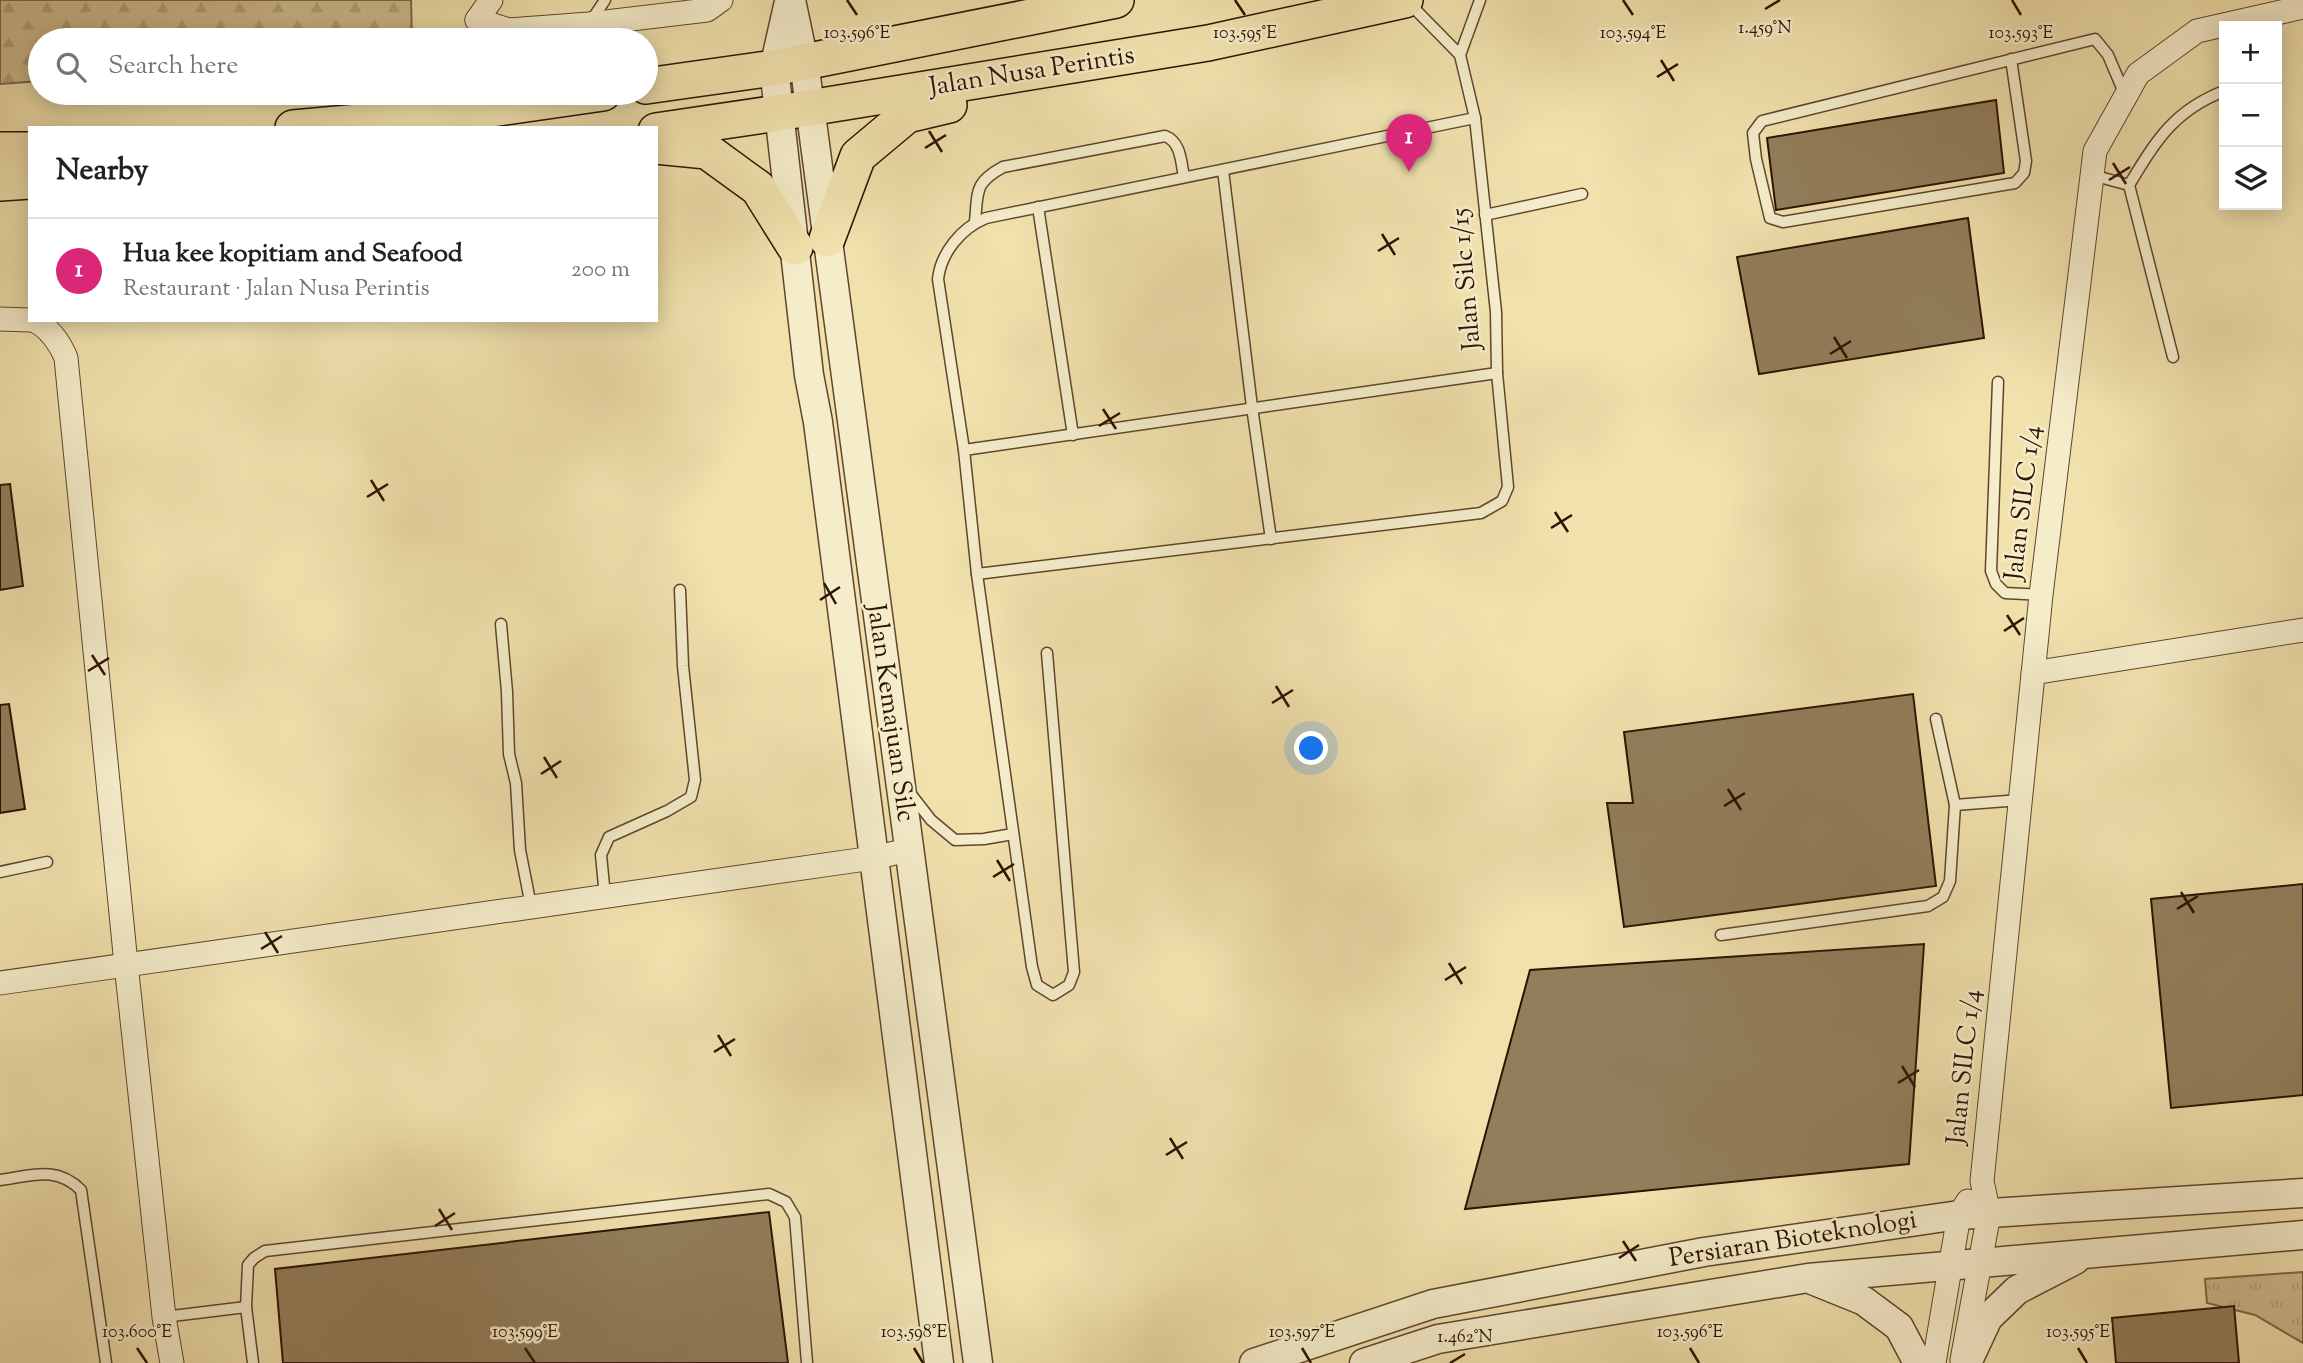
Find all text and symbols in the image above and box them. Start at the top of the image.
text: 1.459°N [1738,16,1792,42]
text: 103.596°E [824,21,890,47]
text: 103.595°E [1213,21,1277,47]
text: 103.594°E [1600,21,1666,47]
text: 103.593°E [1989,21,2054,47]
map controls [2219,21,2282,210]
button: + [2219,21,2282,84]
search box [28,28,658,105]
street label: Jalan Nusa Perintis [925,38,1137,107]
icon: search [52,48,90,86]
text: Search here [108,48,238,85]
button: − [2219,84,2282,147]
pin: 1 [1386,114,1432,172]
button: layers [2219,147,2282,210]
text: Nearby [56,150,148,193]
street label: Jalan Silc 1/15 [1442,206,1492,354]
text: Hua kee kopitiam and Seafood [123,236,463,273]
text: 1 [75,254,83,287]
text: 200 m [571,254,630,287]
text: Restaurant · Jalan Nusa Perintis [123,273,430,306]
street label: Jalan SILC 1/4 [1996,424,2052,584]
street label: Jalan Kemajuan Silc [856,600,924,824]
your location [1294,731,1328,765]
street label: Jalan SILC 1/4 [1938,988,1992,1148]
street label: Persiaran Bioteknologi [1666,1202,1920,1278]
text: 103.600°E [102,1320,172,1346]
text: 103.599°E [492,1320,558,1346]
text: 103.598°E [881,1320,947,1346]
text: 103.597°E [1269,1320,1335,1346]
text: 103.596°E [1657,1320,1723,1346]
text: 103.595°E [2046,1320,2110,1346]
text: 1.462°N [1437,1325,1493,1351]

